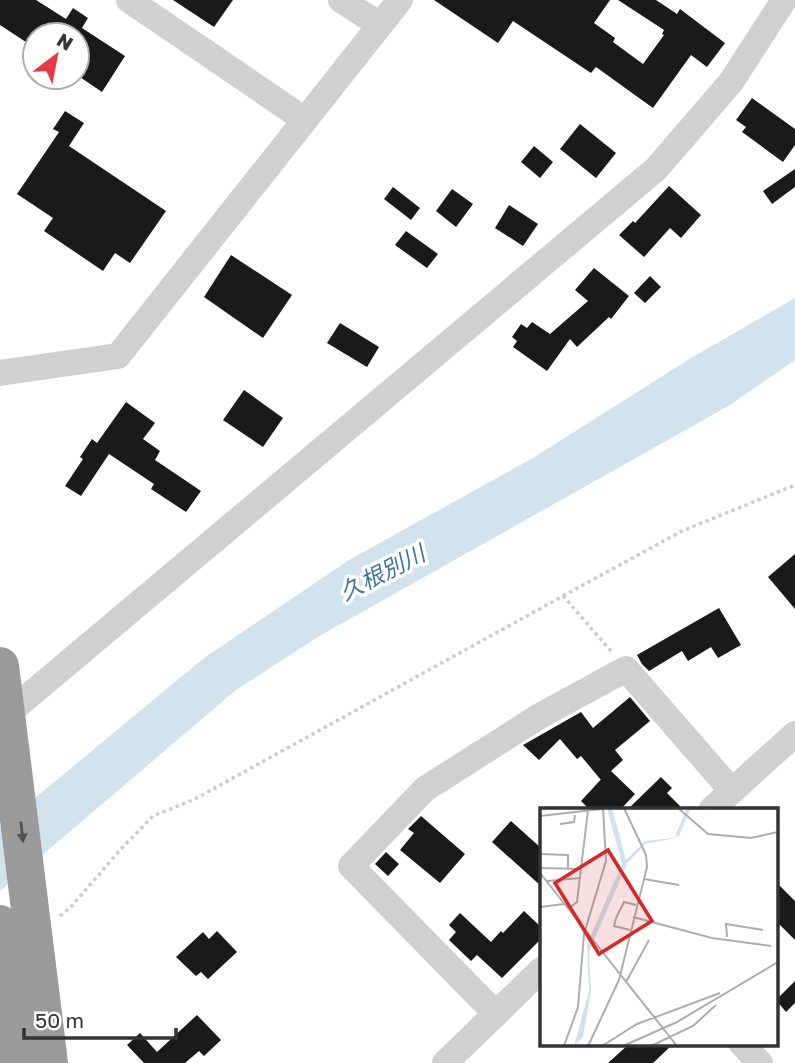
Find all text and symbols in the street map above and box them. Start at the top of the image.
north arrow [21,21,91,91]
text: N [53,28,77,55]
water label: 久根別川 [335,537,432,605]
inset map [540,808,778,1046]
one-way arrow [16,821,27,843]
scale bar [24,996,177,1040]
text: 50 m [35,1007,84,1033]

